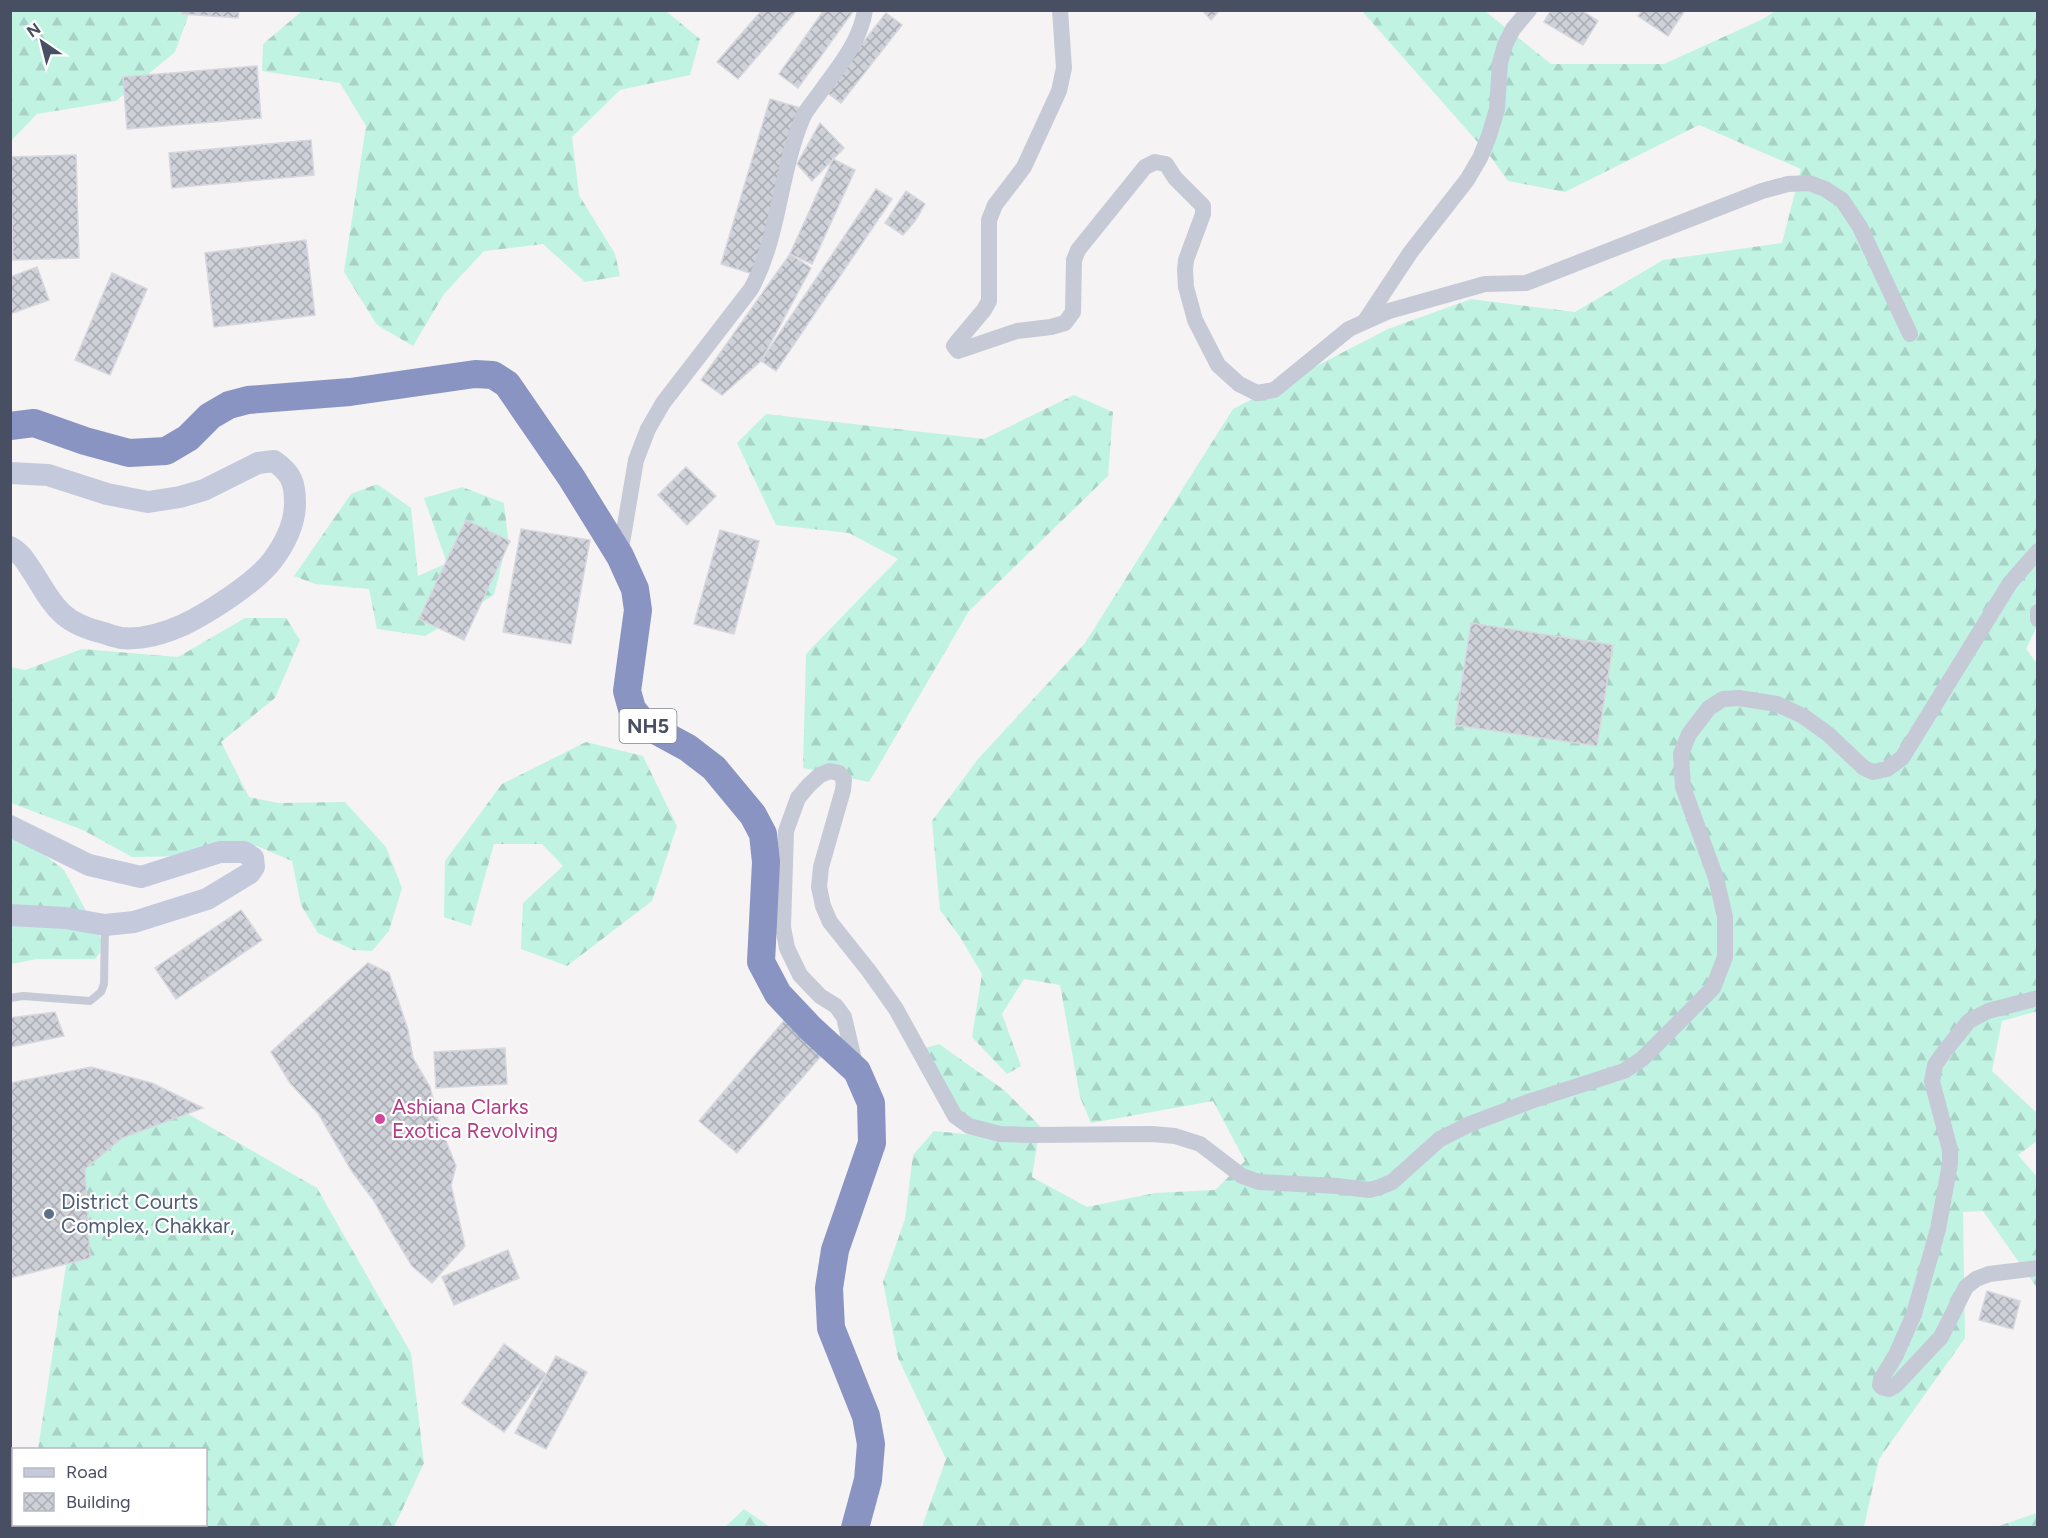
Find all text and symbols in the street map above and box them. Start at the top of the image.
north arrow [12,12,72,72]
text: N [23,19,44,41]
road number: NH5 [620,709,676,743]
place label: Ashiana Clarks Exotica Revolving [392,1094,558,1143]
marker: Ashiana Clarks Exotica Revolving [373,1112,387,1126]
place label: District Courts Complex, Chakkar, [61,1189,235,1238]
marker: District Courts Complex, Chakkar, [42,1207,56,1221]
legend [12,1448,207,1526]
text: Road [66,1461,107,1483]
text: Building [66,1491,131,1513]

